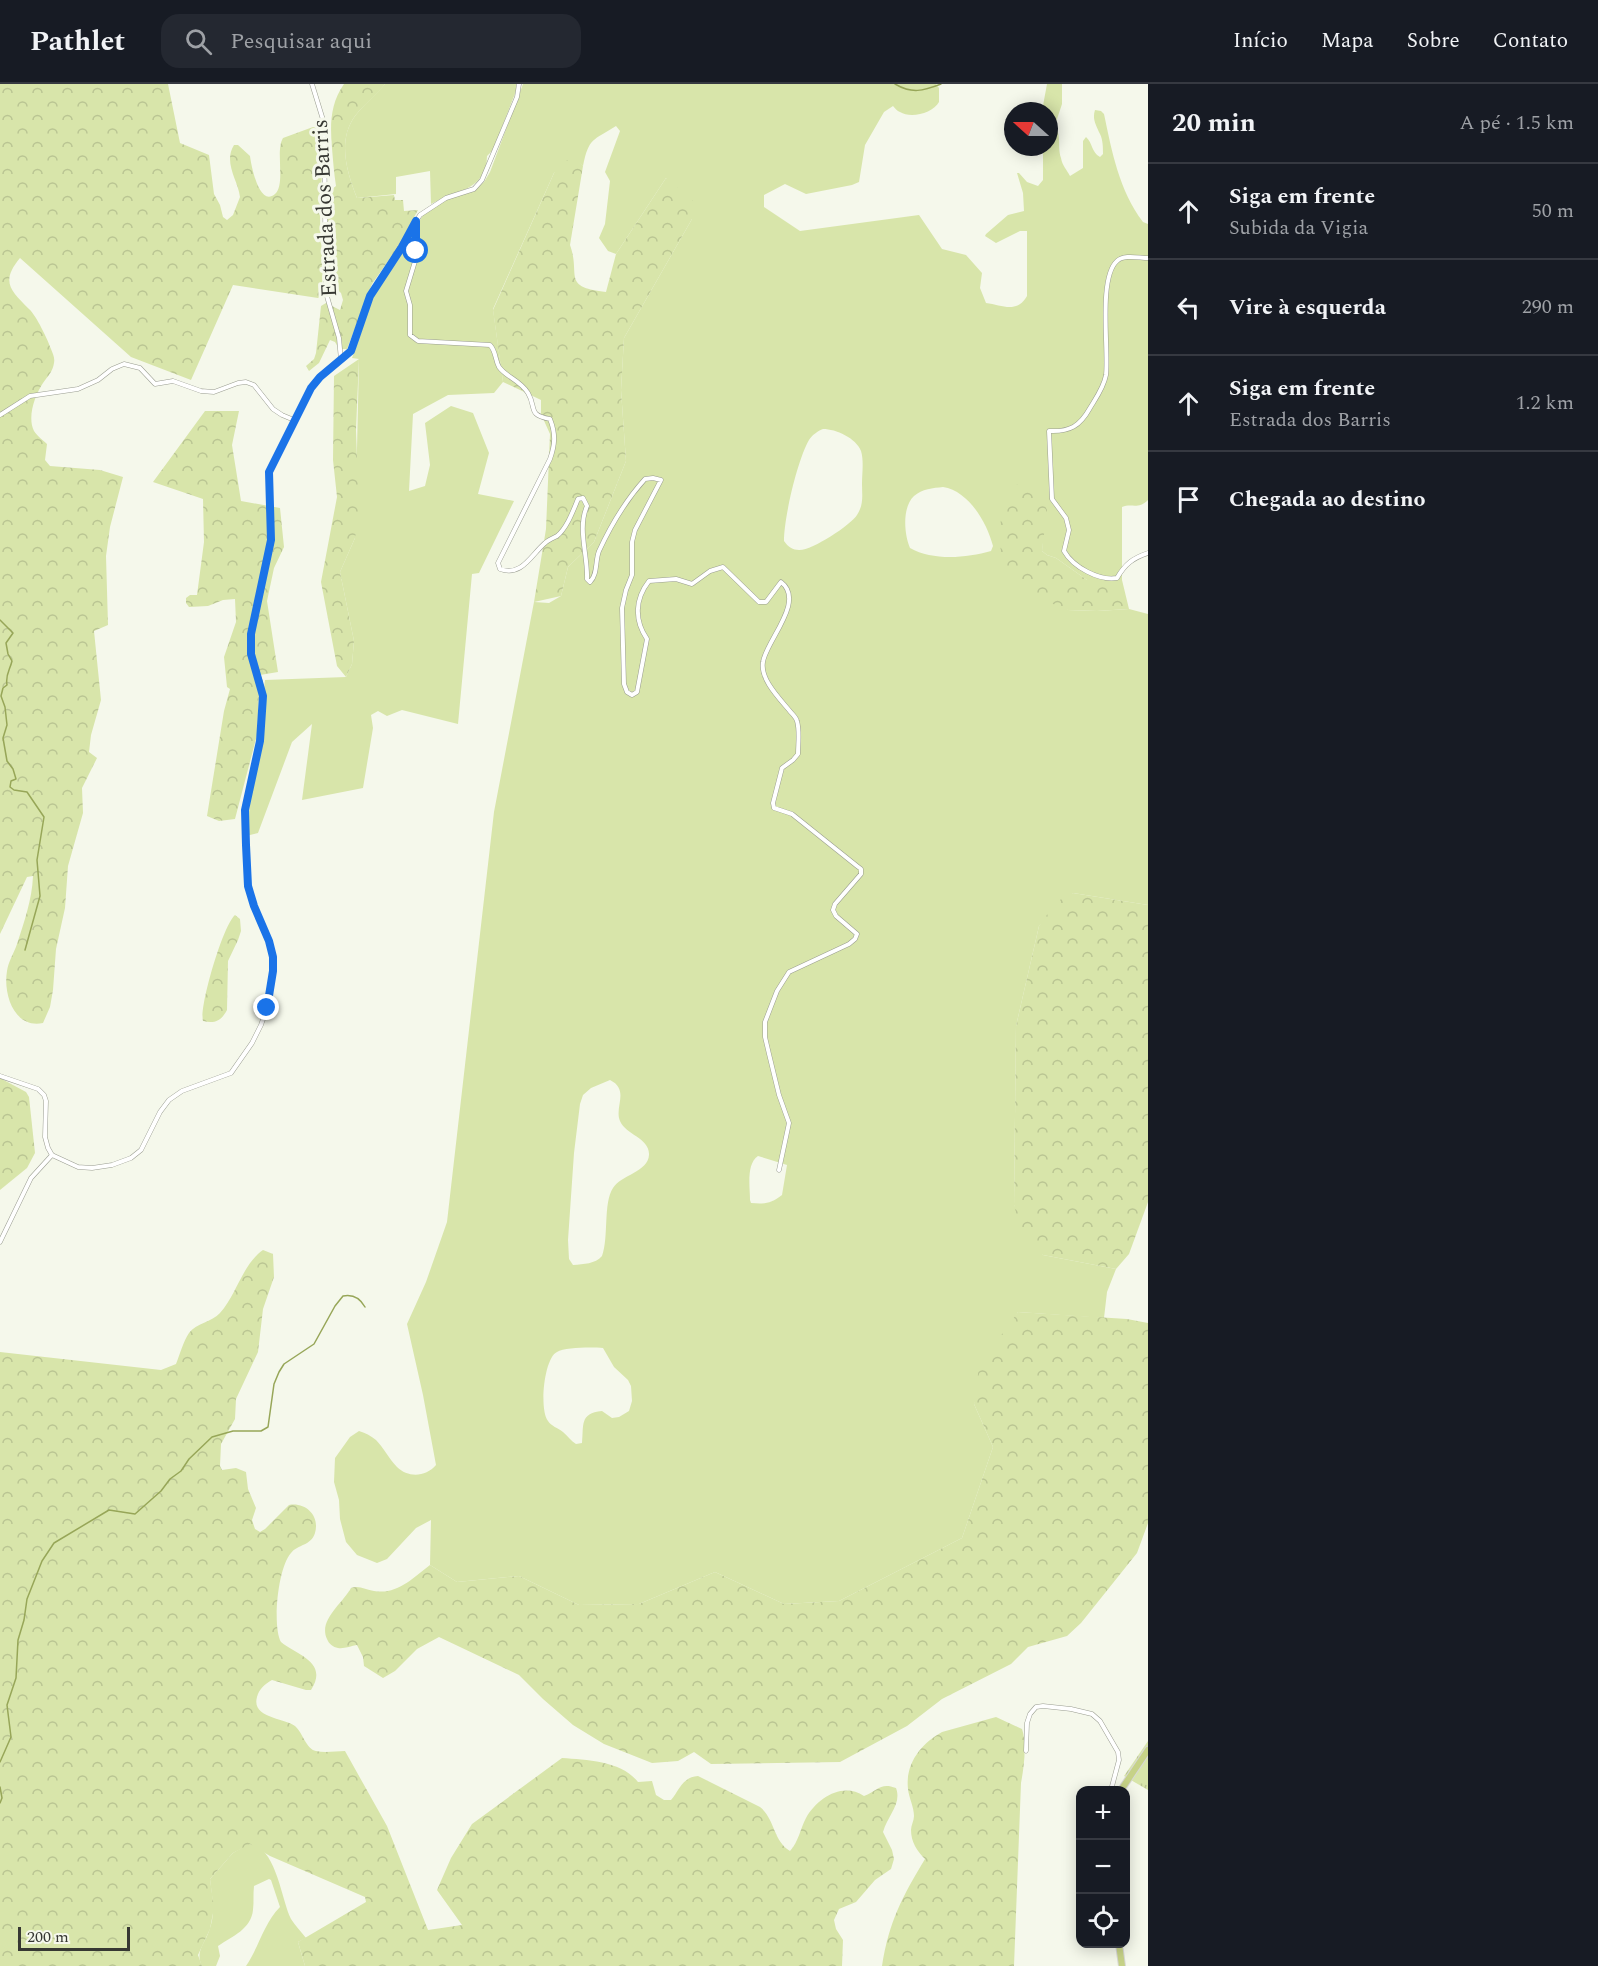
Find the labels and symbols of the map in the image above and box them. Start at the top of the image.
north arrow [1004,102,1058,156]
street label: Estrada dos Barris [304,118,346,298]
route start [402,237,428,263]
route end [253,994,279,1020]
scale bar [18,1924,130,1952]

